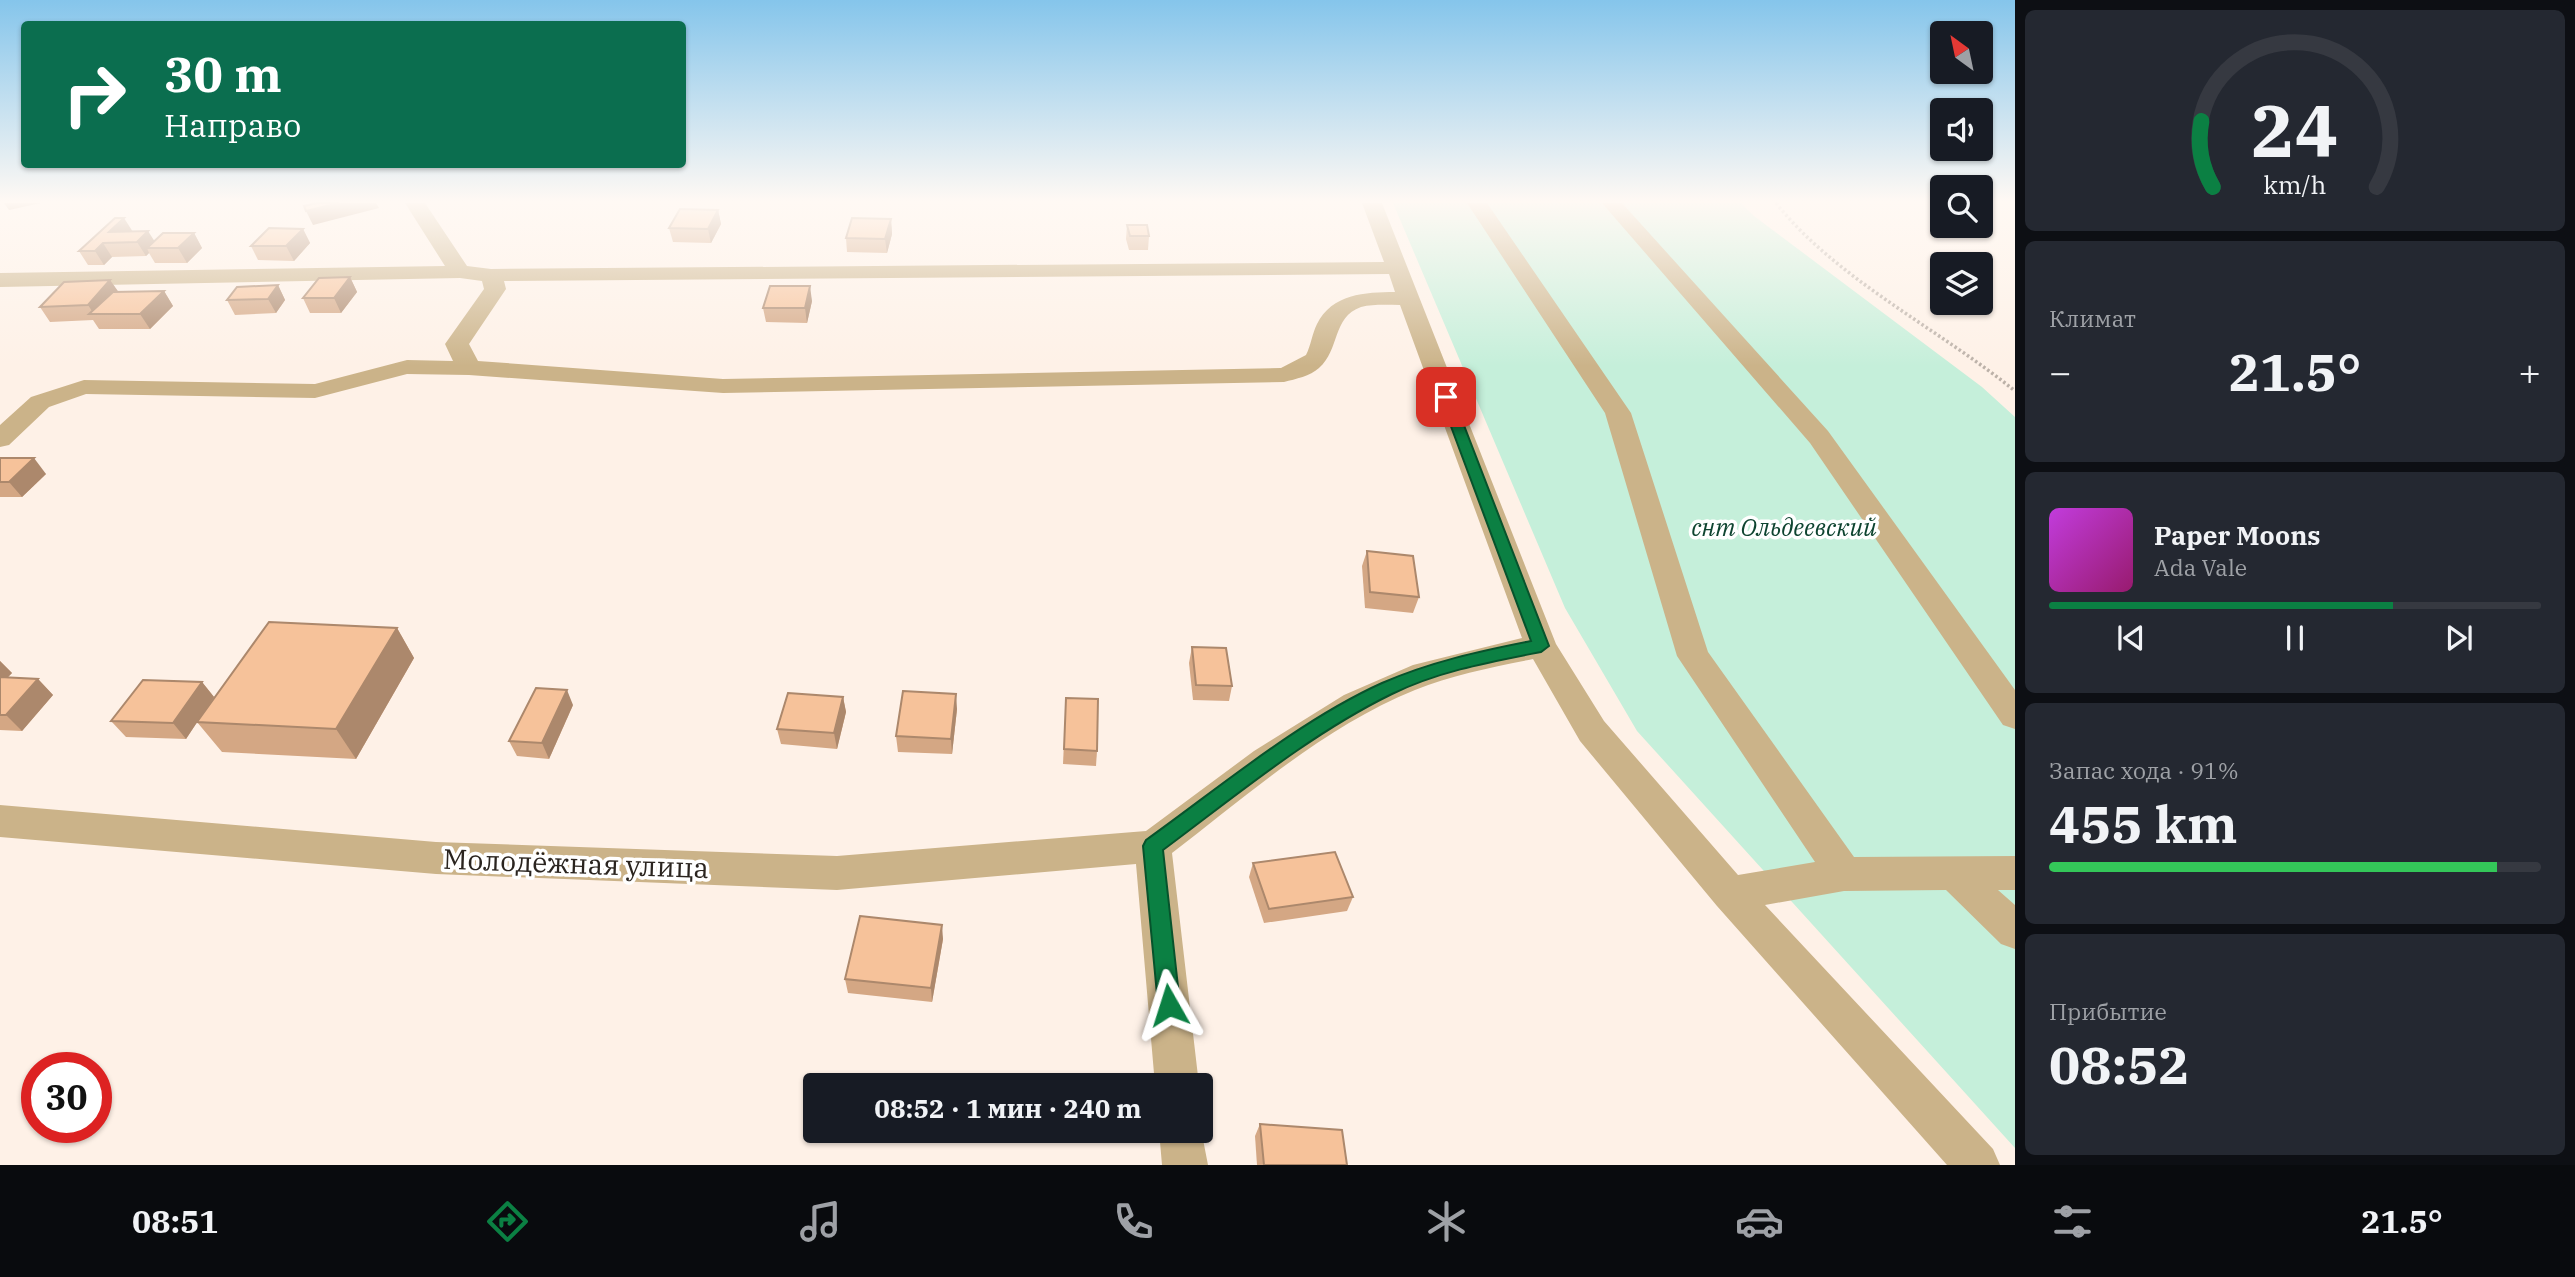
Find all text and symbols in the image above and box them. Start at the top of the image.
north arrow [1930,21,1993,84]
map controls [1930,21,1993,315]
text: 30 m [164,42,282,105]
icon: right [49,49,140,140]
text: 24 [2251,82,2339,177]
button: sound [1930,98,1993,161]
text: Направо [164,104,301,146]
text: km/h [2263,167,2327,200]
button: search [1930,175,1993,238]
button: layers [1930,252,1993,315]
text: Климат [2049,303,2136,333]
text: 21.5° [2229,338,2361,405]
text: − [2049,347,2072,396]
text: + [2518,347,2541,396]
pin [1416,367,1476,427]
icon: arrive [1427,378,1465,416]
park label: снт Ольдеевский [1691,511,1877,543]
text: Paper Moons [2154,518,2321,552]
text: Ada Vale [2154,552,2247,582]
icon: previous [2112,619,2150,657]
icon: pause [2276,619,2314,657]
icon: next [2440,619,2478,657]
text: Запас хода · 91% [2049,755,2239,785]
text: 455 km [2049,790,2238,857]
street label: Молодёжная улица [443,840,709,886]
position arrow [1132,968,1206,1042]
text: Прибытие [2049,996,2167,1026]
text: 08:52 [2049,1031,2190,1098]
speed limit sign: 30 [21,1052,112,1143]
text: 08:52 · 1 мин · 240 m [874,1091,1142,1125]
icon: directions [483,1197,532,1246]
icon: music [796,1197,845,1246]
icon: phone [1109,1197,1158,1246]
icon: climate [1422,1197,1471,1246]
icon: car [1735,1197,1784,1246]
icon: filters [2048,1197,2097,1246]
text: 08:51 [132,1200,219,1242]
text: 21.5° [2361,1200,2443,1242]

